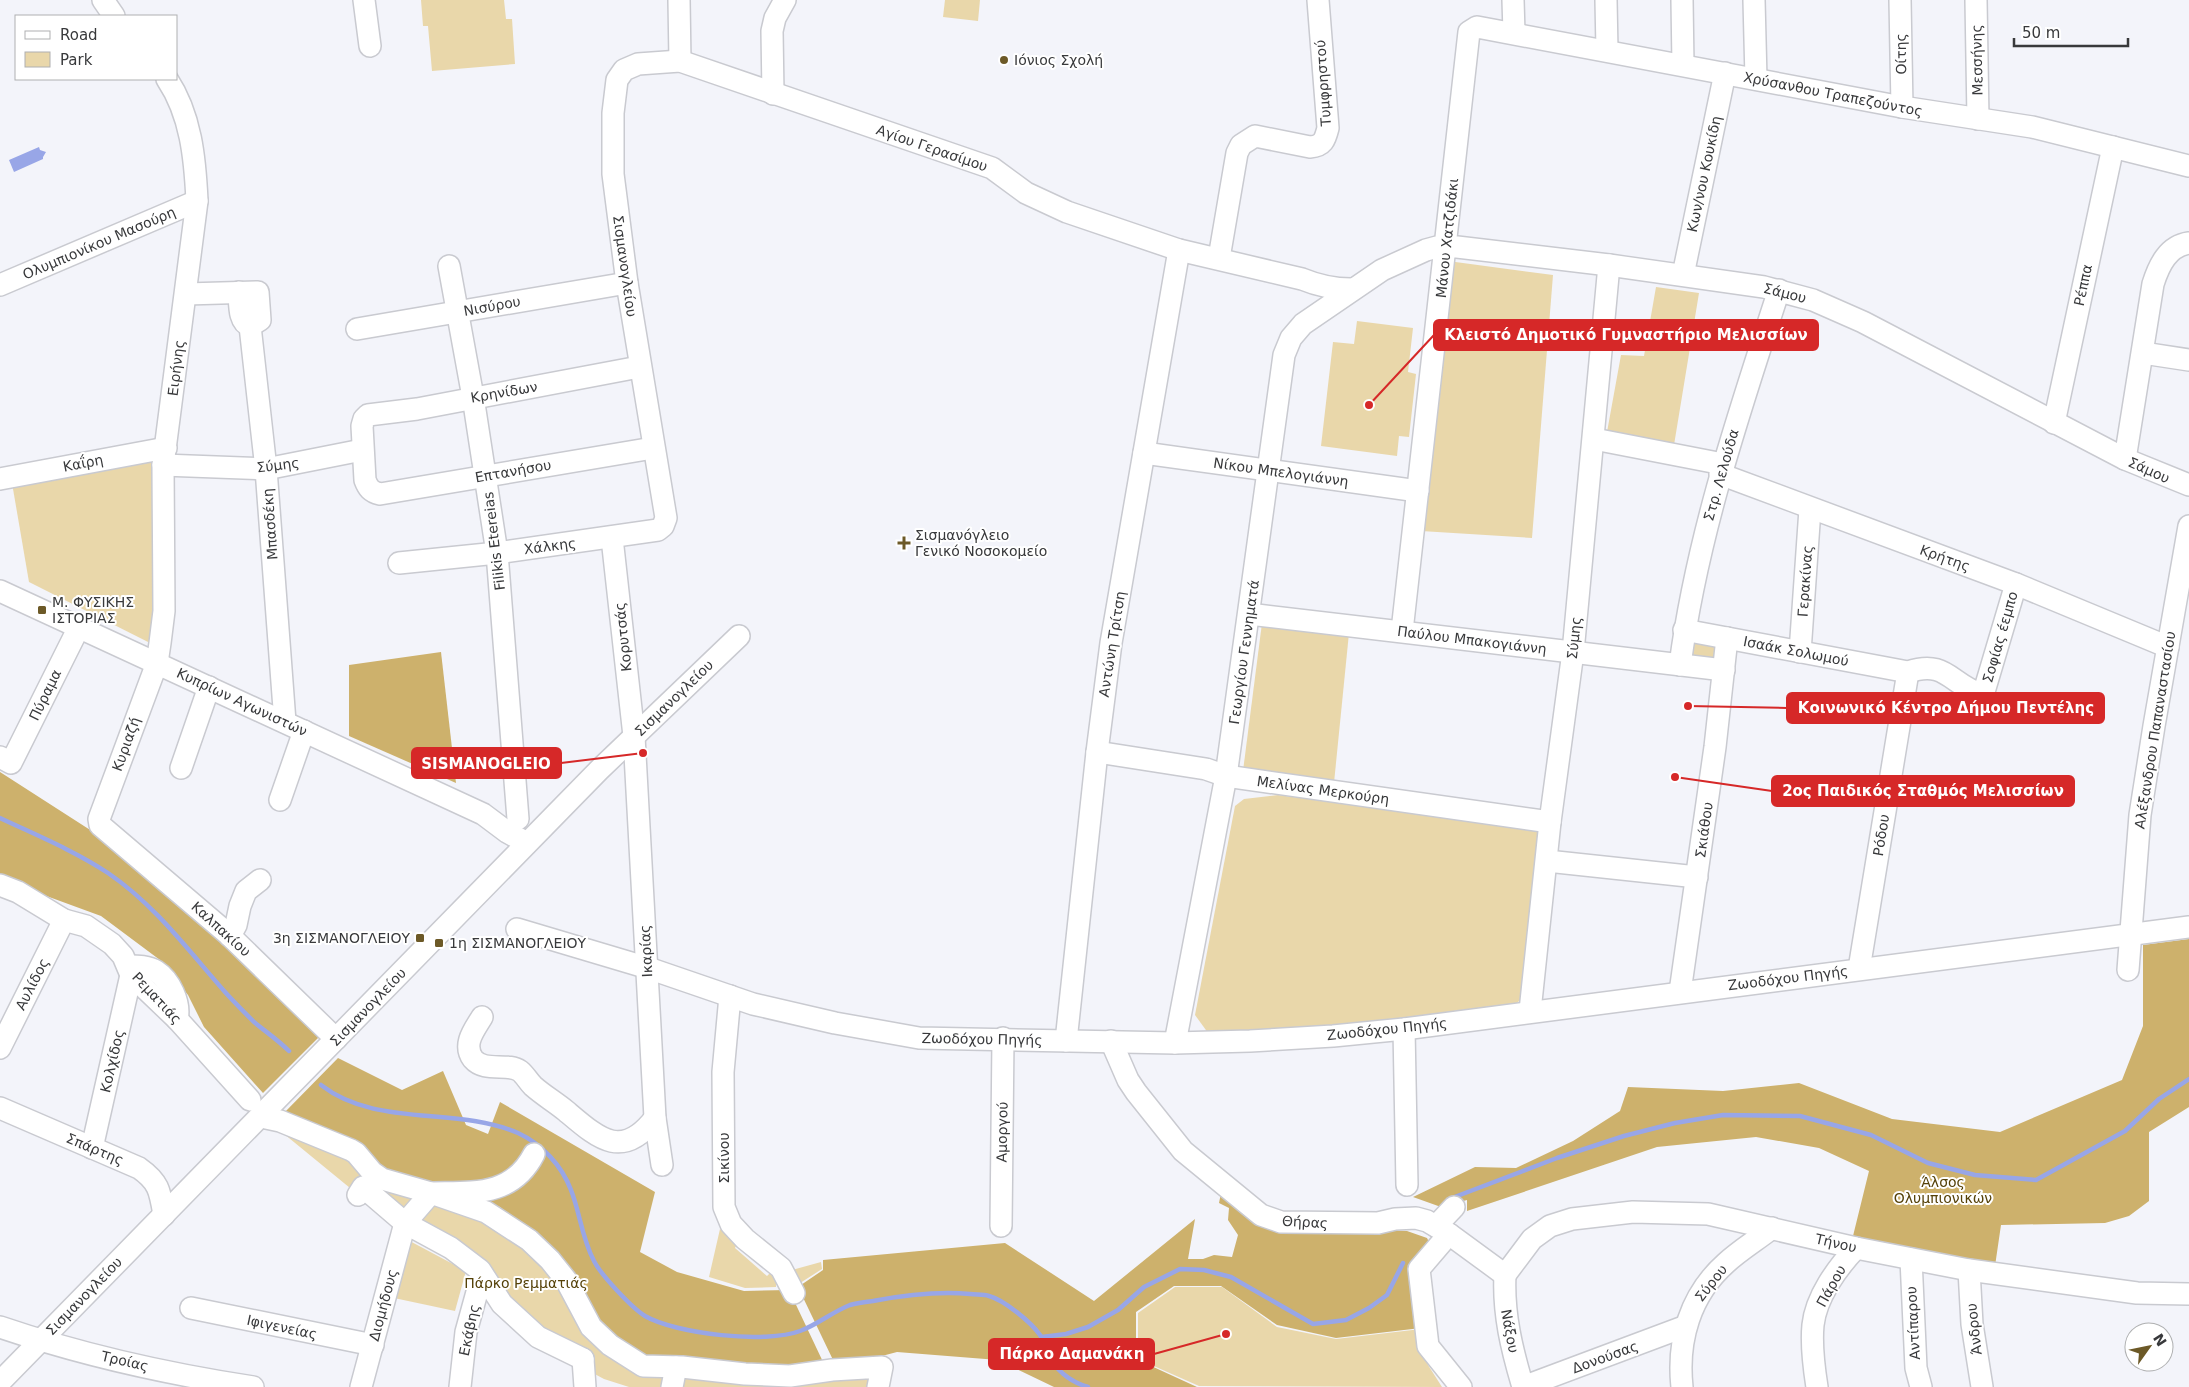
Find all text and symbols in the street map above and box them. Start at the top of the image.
legend [15,15,178,80]
scale bar [2014,15,2128,47]
street label: Μεσσήνης [1968,24,1986,96]
text: 50 m [2022,24,2060,42]
text: Road [60,26,98,44]
street label: Οίτης [1893,33,1909,75]
street label: Τυμφρηστού [1312,39,1334,128]
text: Park [60,51,93,69]
place label: Ιόνιος Σχολή [1014,52,1103,68]
marker: Ιόνιος Σχολή [998,54,1010,66]
street label: Χρύσανθου Τραπεζούντος [1742,69,1924,119]
street label: Κων/νου Κουκίδη [1684,114,1724,234]
street label: Αγίου Γερασίμου [874,121,990,175]
street label: Μάνου Χατζιδάκι [1433,177,1461,299]
street label: Ολυμπιονίκου Μασούρη [20,203,178,283]
street label: Σισμανογλείου [610,214,640,318]
street label: Ρέππα [2071,263,2095,307]
street label: Σάμου [1762,280,1808,306]
street label: Νισύρου [462,293,522,319]
callout: Κλειστό Δημοτικό Γυμναστήριο Μελισσίων [1434,320,1818,350]
text: Κλειστό Δημοτικό Γυμναστήριο Μελισσίων [1444,326,1808,344]
street label: Ειρήνης [165,339,187,397]
street label: Κρηνίδων [469,378,539,406]
street label: Στρ. Λελούδα [1700,427,1742,523]
street label: Καΐρη [61,450,105,475]
street label: Σύμης [256,454,300,476]
street label: Σάμου [2126,454,2172,486]
street label: Νίκου Μπελογιάννη [1212,455,1350,489]
street label: Επτανήσου [474,456,552,486]
street label: Μπασδέκη [260,488,280,560]
street label: Filikis Etereias [480,491,508,591]
place label: Σισμανόγλειο Γενικό Νοσοκομείο [915,527,1047,559]
street label: Χάλκης [523,535,577,557]
marker: Σισμανόγλειο Γενικό Νοσοκομείο [897,536,911,550]
street label: Κρήτης [1918,542,1972,574]
street label: Γερακίνας [1795,545,1815,617]
street label: Γεωργίου Γεννηματά [1226,579,1262,725]
street label: Σοφίας έεμπο [1979,589,2021,685]
street label: Αντώνη Τρίτση [1096,590,1128,698]
place label: Μ. ΦΥΣΙΚΗΣ ΙΣΤΟΡΙΑΣ [52,594,134,626]
street label: Κορυτσάς [611,602,635,672]
marker: Μ. ΦΥΣΙΚΗΣ ΙΣΤΟΡΙΑΣ [36,604,48,616]
street label: Σύμης [1564,616,1584,660]
street label: Παύλου Μπακογιάννη [1396,623,1548,657]
street label: Αλέξανδρου Παπαναστασίου [2131,630,2179,830]
street label: Ισαάκ Σολωμού [1742,633,1850,669]
street label: Σισμανογλείου [632,657,716,739]
street label: Κυπρίων Αγωνιστών [174,665,310,739]
street label: Πύραμα [26,667,64,723]
callout: Κοινωνικό Κέντρο Δήμου Πεντέλης [1787,693,2104,723]
text: Κοινωνικό Κέντρο Δήμου Πεντέλης [1798,699,2094,717]
street label: Κυριαζή [109,715,143,773]
callout: SISMANOGLEIO [412,748,561,778]
text: SISMANOGLEIO [421,755,551,773]
street label: Μελίνας Μερκούρη [1256,773,1390,807]
callout: 2ος Παιδικός Σταθμός Μελισσίων [1772,776,2074,806]
text: 2ος Παιδικός Σταθμός Μελισσίων [1782,782,2064,800]
street label: Σκιάθου [1692,801,1716,859]
street label: Ρόδου [1870,813,1892,857]
street label: Καλπακίου [188,898,254,960]
street label: Ικαρίας [637,924,655,978]
place label: 3η ΣΙΣΜΑΝΟΓΛΕΙΟΥ [273,930,410,946]
marker: 3η ΣΙΣΜΑΝΟΓΛΕΙΟΥ [414,932,426,944]
place label: 1η ΣΙΣΜΑΝΟΓΛΕΙΟΥ [449,935,587,951]
marker: 1η ΣΙΣΜΑΝΟΓΛΕΙΟΥ [433,937,445,949]
street label: Αυλίδος [12,955,52,1013]
street label: Ζωοδόχου Πηγής [1727,963,1849,993]
street label: Σισμανογλείου [327,965,409,1049]
street label: Ρεματιάς [129,969,185,1027]
street label: Ζωοδόχου Πηγής [1326,1015,1448,1043]
street label: Κολχίδος [97,1028,127,1094]
street label: Ζωοδόχου Πηγής [921,1030,1043,1048]
street label: Αμοργού [993,1101,1011,1163]
street label: Σπάρτης [64,1130,126,1168]
street label: Σικίνου [716,1132,732,1184]
park label: Άλσος Ολυμπιονικών [1894,1174,1992,1206]
street label: Θήρας [1281,1213,1329,1231]
street label: Τήνου [1813,1230,1858,1256]
street label: Σισμανογλείου [43,1254,125,1338]
street label: Σύρου [1692,1261,1730,1305]
street label: Πάρου [1813,1262,1849,1310]
street label: Διομήδους [366,1267,400,1343]
park label: Πάρκο Ρεμματιάς [464,1275,588,1291]
street label: Αντίπαρου [1903,1286,1923,1360]
street label: Άνδρου [1963,1302,1985,1356]
street label: Εκάβης [456,1303,482,1357]
street label: Νάξου [1498,1308,1522,1354]
street label: Ιφιγενείας [245,1312,319,1342]
north arrow [2124,1322,2174,1372]
text: N [2150,1331,2170,1349]
street label: Δονούσας [1570,1338,1640,1376]
callout: Πάρκο Δαμανάκη [989,1339,1154,1369]
text: Πάρκο Δαμανάκη [1000,1345,1144,1363]
street label: Τροίας [99,1348,150,1374]

